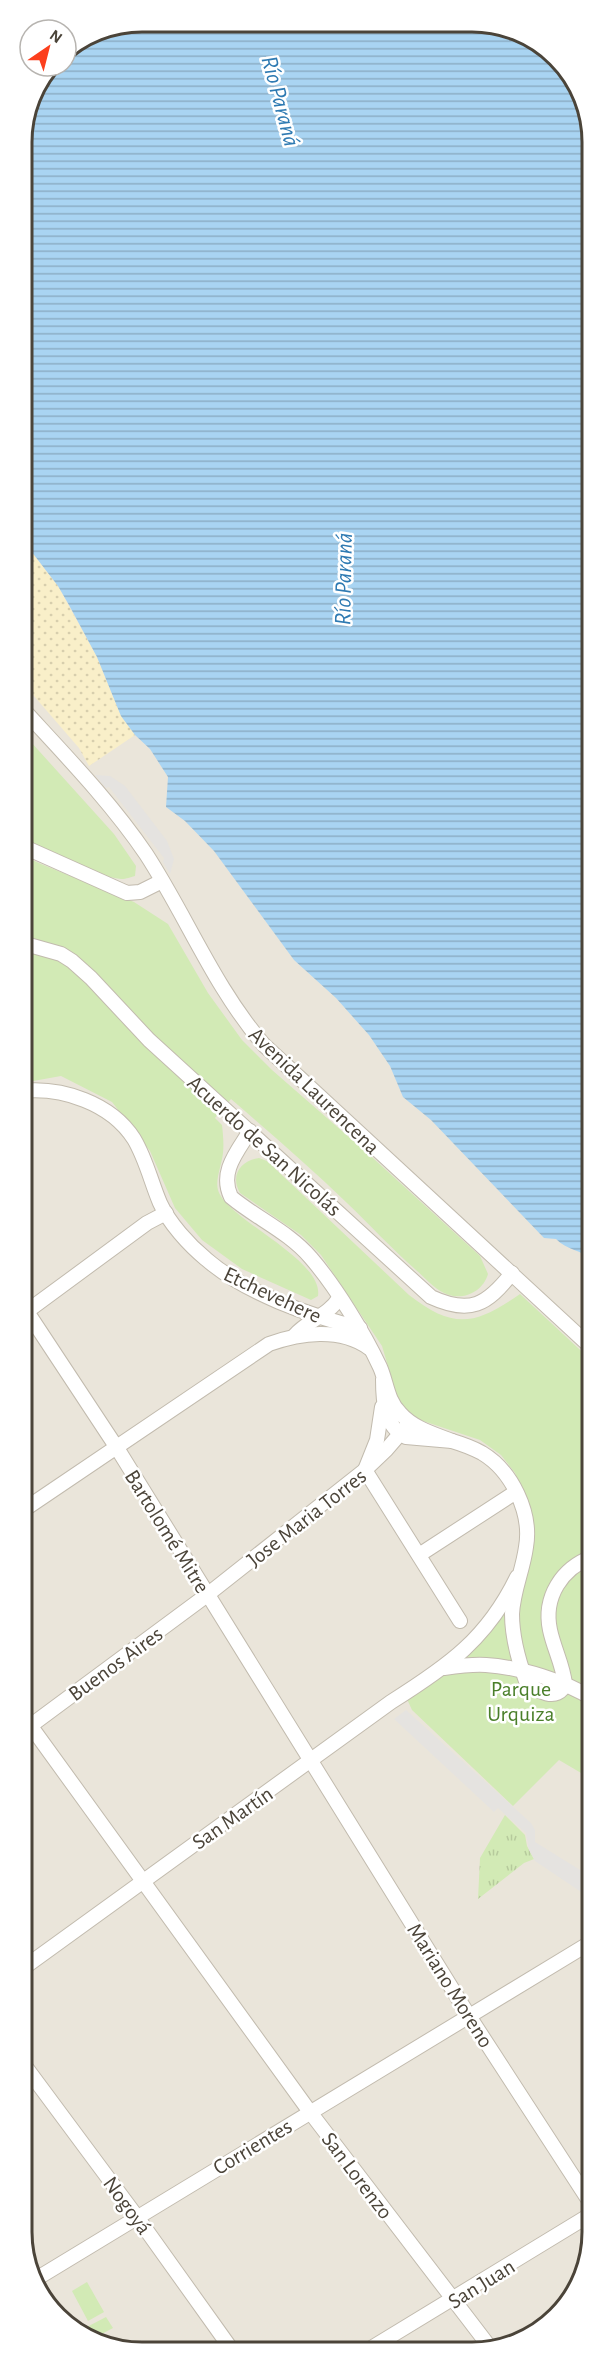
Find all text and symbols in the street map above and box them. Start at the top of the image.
north arrow [18,18,78,78]
text: N [47,27,65,46]
water label: Río Paraná [256,53,304,149]
water label: Río Paraná [331,532,357,626]
street label: Avenida Laurencena [245,1023,384,1158]
street label: Acuerdo de San Nicolás [183,1071,345,1220]
street label: Etchevehere [220,1263,325,1327]
street label: Jose Maria Torres [243,1465,370,1571]
street label: Bartolomé Mitre [121,1466,214,1597]
street label: Buenos Aires [64,1622,167,1705]
park label: Parque Urquiza [487,1678,555,1725]
street label: San Martín [188,1782,277,1853]
street label: Mariano Moreno [403,1919,497,2052]
street label: Corrientes [209,2115,296,2179]
street label: San Lorenzo [318,2128,397,2223]
street label: Nogoyá [99,2173,155,2239]
street label: San Juan [444,2255,519,2313]

